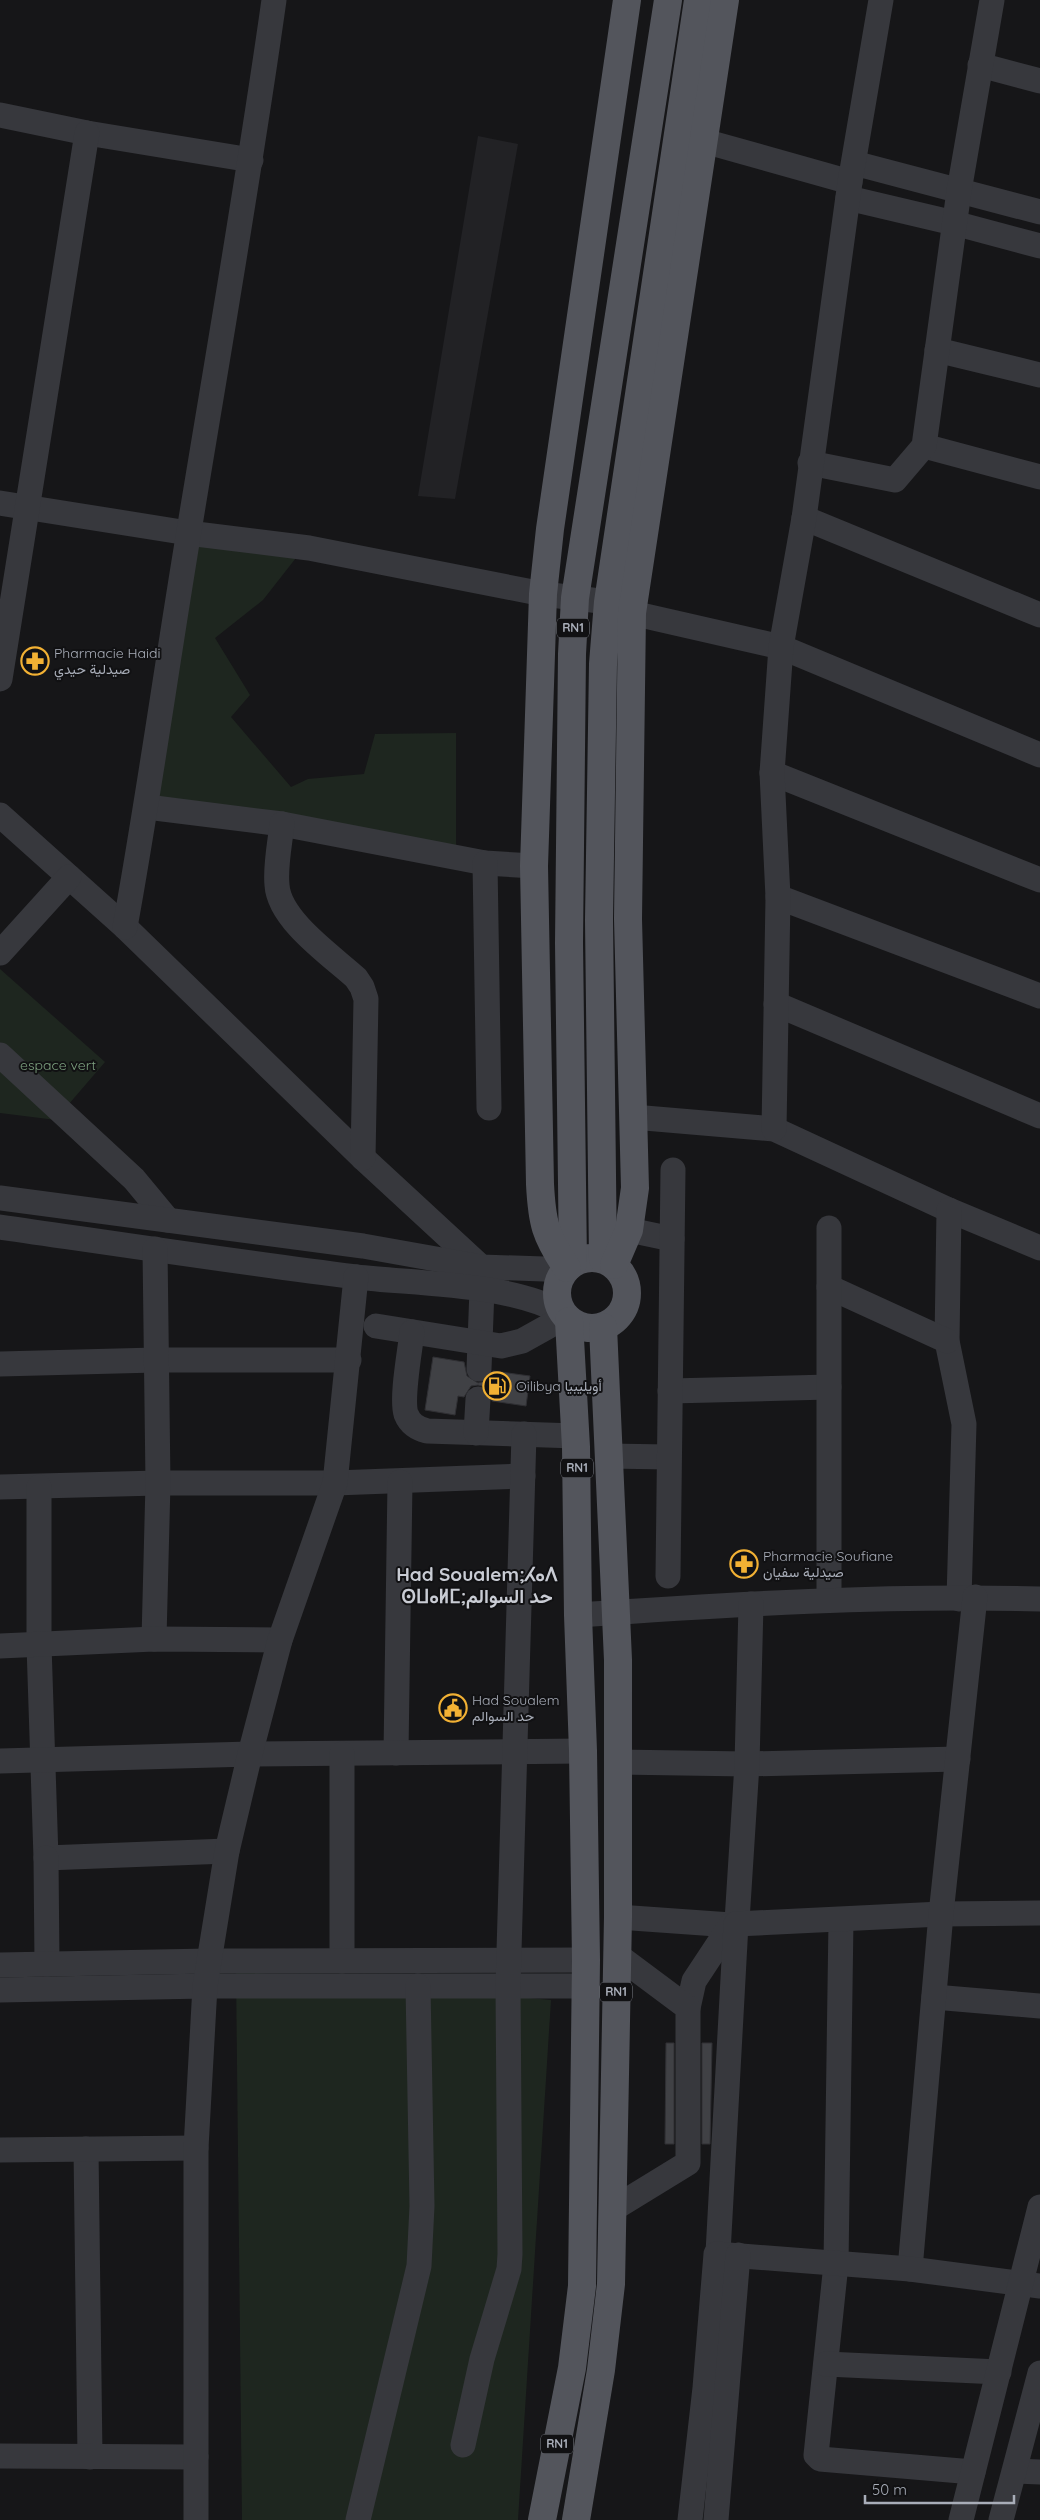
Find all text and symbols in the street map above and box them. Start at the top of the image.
road number: RN1 [557,618,589,638]
place label: Pharmacie Haidi صيدلية حيدي [54,644,160,681]
pharmacy icon: Pharmacie Haidi صيدلية حيدي [20,646,50,676]
park label: espace vert [20,1056,96,1074]
fuel station icon: Oilibya أويليبيا [482,1371,512,1401]
place label: Oilibya أويليبيا [516,1377,602,1395]
road number: RN1 [561,1459,593,1478]
place label: Pharmacie Soufiane صيدلية سفيان [763,1547,893,1581]
pharmacy icon: Pharmacie Soufiane صيدلية سفيان [729,1549,759,1579]
district label: Had Soualem;ⵃⴰⴷ ⵙⵡⴰⵍⵎ;حد السوالم [396,1562,558,1609]
place label: Had Soualem حد السوالم [472,1691,559,1725]
public building icon: Had Soualem حد السوالم [438,1693,468,1723]
road number: RN1 [600,1982,632,2001]
road number: RN1 [541,2434,573,2454]
scale bar [865,2472,1014,2504]
text: 50 m [872,2480,907,2499]

